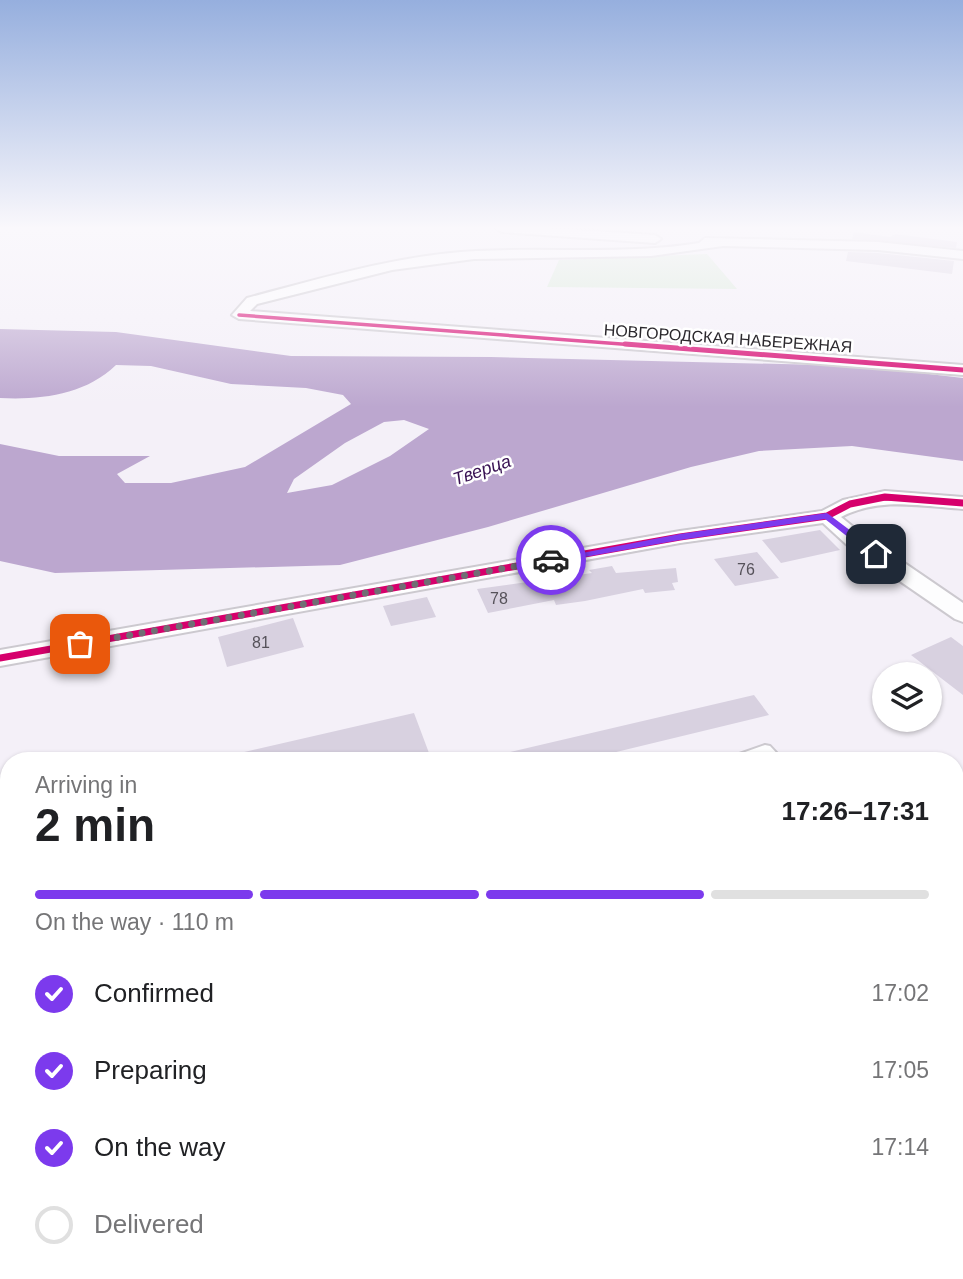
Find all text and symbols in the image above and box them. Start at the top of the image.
street label: НОВГОРОДСКАЯ НАБЕРЕЖНАЯ [603,321,853,356]
water label: Тверца [450,451,514,489]
pin [846,524,906,584]
courier [516,525,586,595]
icon: home [857,535,895,573]
icon: car [532,541,570,579]
house number: 76 [737,561,755,578]
house number: 78 [490,590,508,607]
pin [50,614,110,674]
icon: bag [61,625,99,663]
house number: 81 [252,634,270,651]
map controls [872,662,942,732]
button: layers [872,662,942,732]
text: Arriving in [35,772,137,798]
text: 17:26–17:31 [782,796,929,826]
text: 2 min [35,799,155,851]
text: On the way · 110 m [35,909,234,935]
icon: check [35,975,73,1013]
text: Confirmed [94,978,214,1008]
text: 17:02 [871,980,929,1006]
icon: check [35,1052,73,1090]
text: Preparing [94,1055,207,1085]
text: 17:05 [871,1057,929,1083]
icon: check [35,1129,73,1167]
text: On the way [94,1132,226,1162]
text: 17:14 [871,1134,929,1160]
text: Delivered [94,1209,204,1239]

